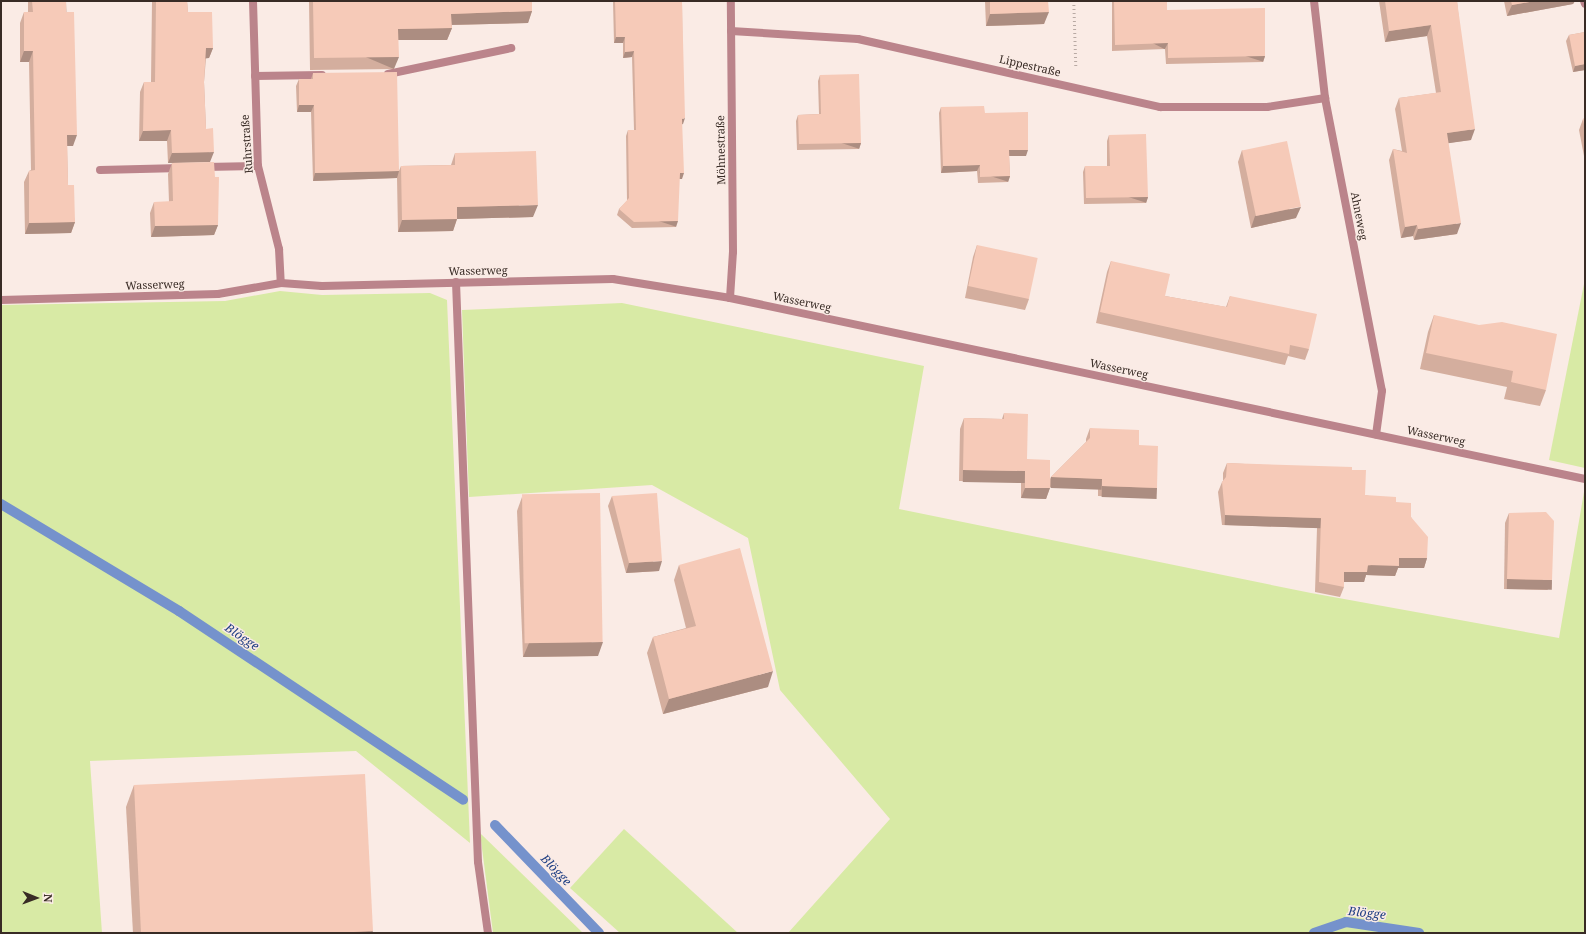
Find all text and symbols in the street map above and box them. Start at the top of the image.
street label: Lippestraße [998,53,1062,79]
street label: Ruhrstraße [238,114,256,174]
street label: Möhnestraße [714,115,728,185]
street label: Ahneweg [1348,191,1370,241]
street label: Wasserweg [448,264,508,278]
street label: Wasserweg [125,277,185,293]
street label: Wasserweg [772,289,832,315]
street label: Wasserweg [1089,356,1149,382]
street label: Wasserweg [1406,423,1466,449]
water label: Blögge [222,621,262,653]
water label: Blögge [538,851,574,889]
north arrow [16,878,56,918]
text: N [41,894,56,903]
water label: Blögge [1348,904,1386,922]

